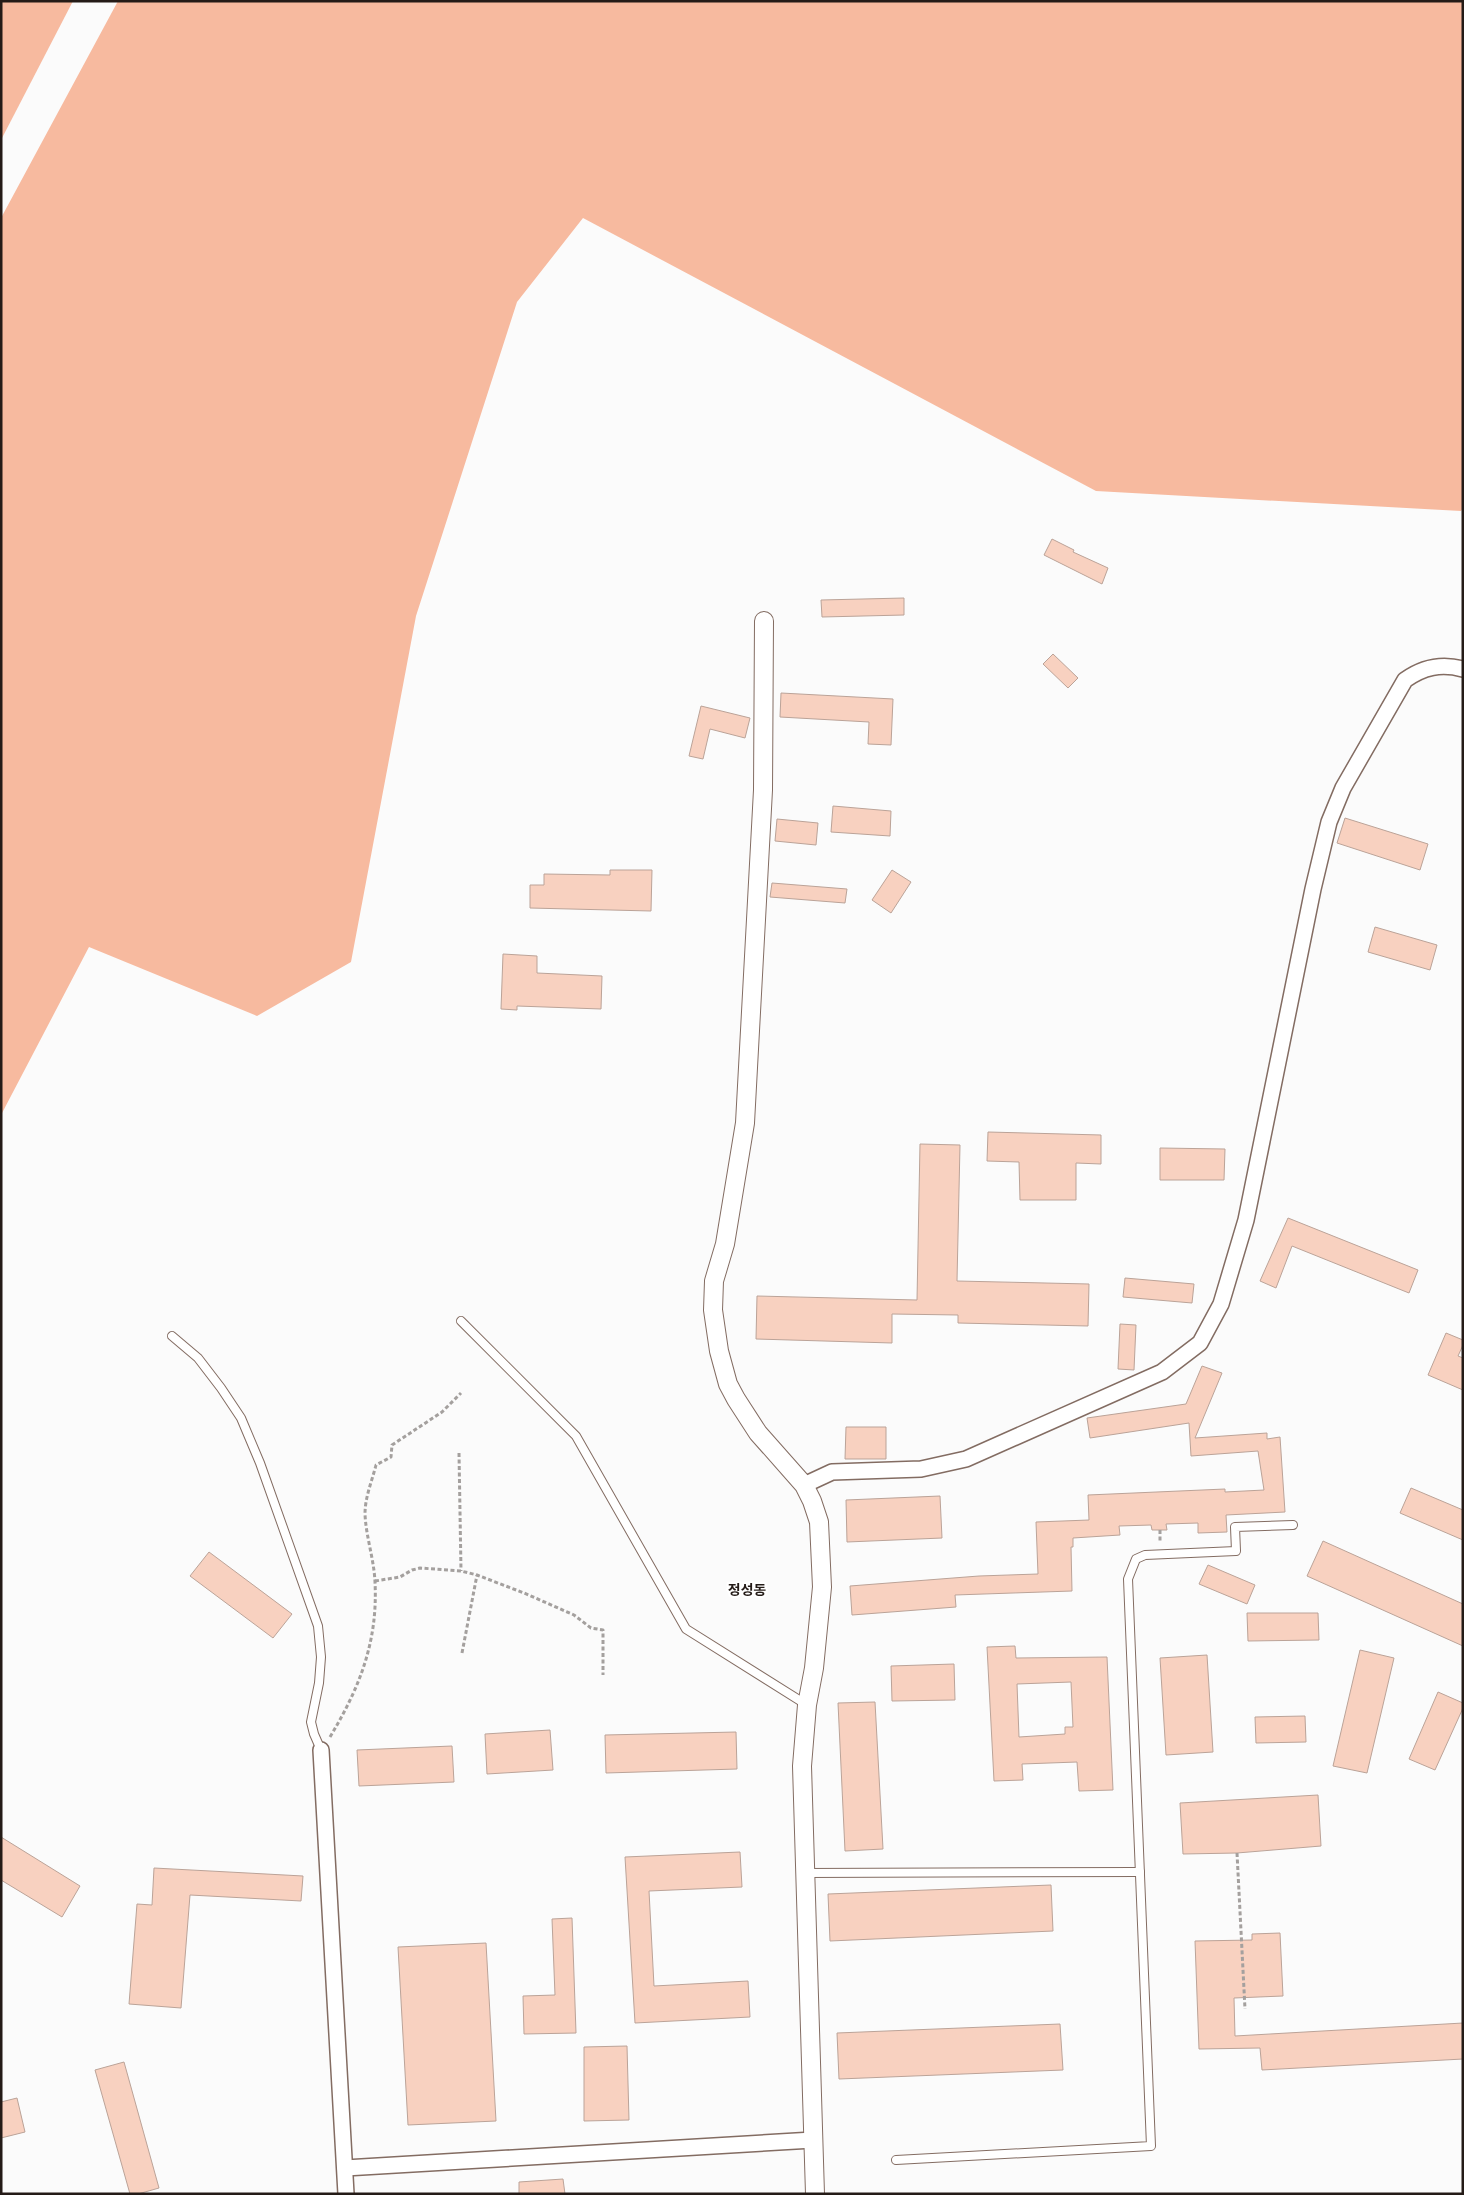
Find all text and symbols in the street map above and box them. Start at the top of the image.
district label: 정성동 [728,1581,766,1600]

